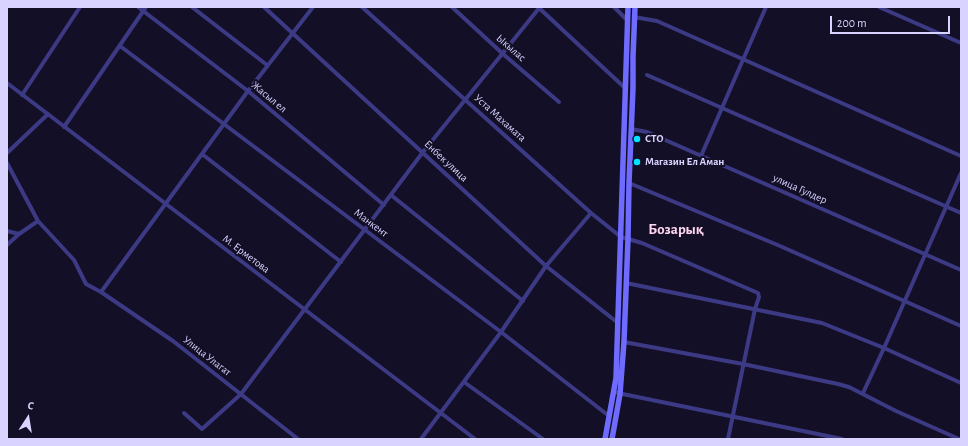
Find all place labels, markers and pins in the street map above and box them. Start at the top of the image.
place label: СТО [645,132,664,146]
marker: СТО [632,134,642,144]
place label: Магазин Ел Аман [645,155,724,169]
marker: Магазин Ел Аман [632,157,642,167]

